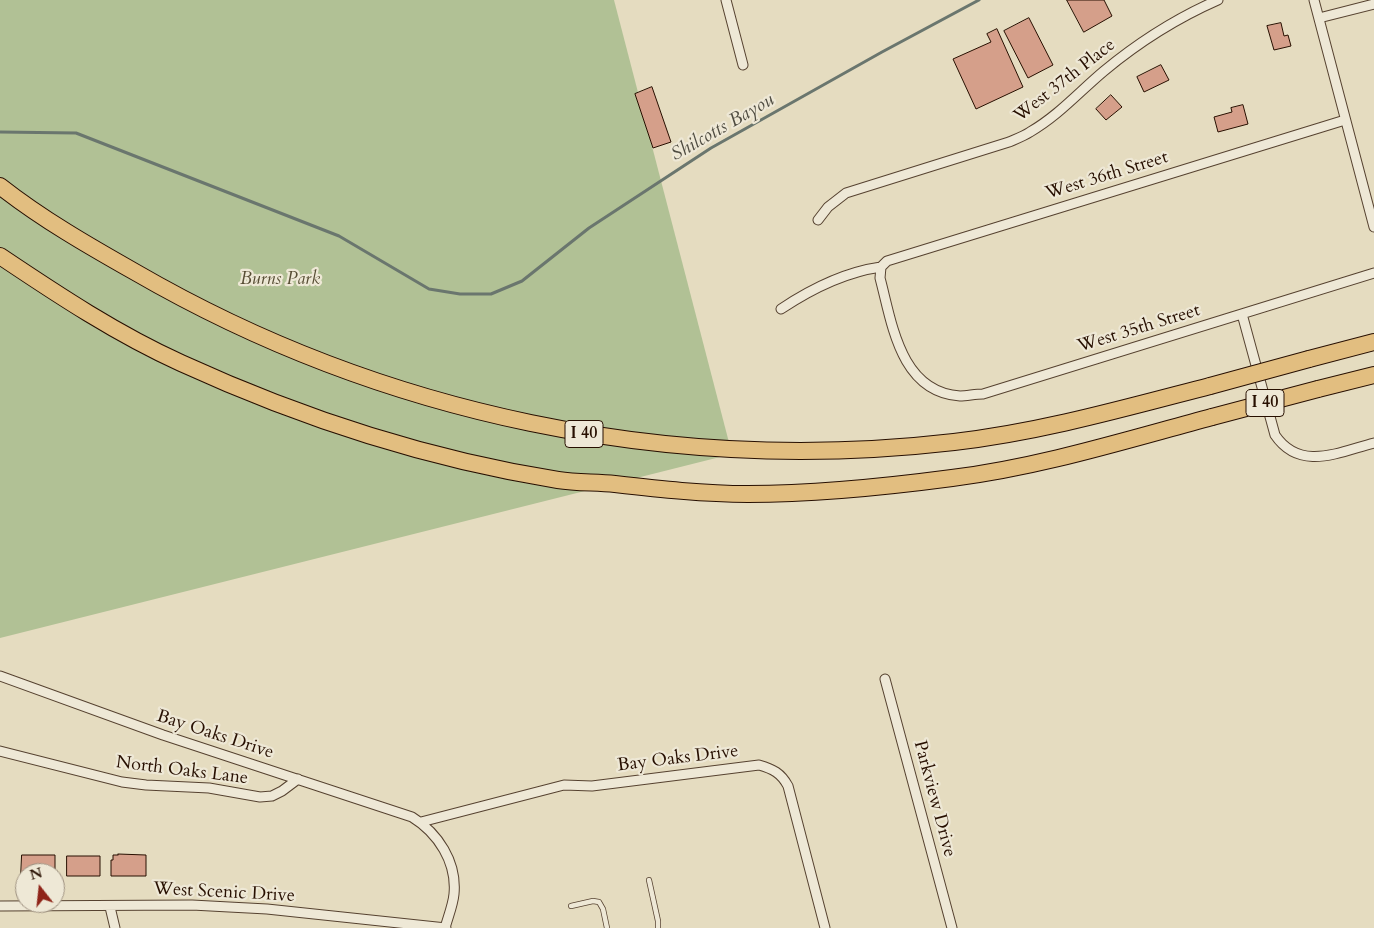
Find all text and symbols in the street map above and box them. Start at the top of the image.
street label: West 37th Place [1010,35,1120,127]
water label: Shilcotts Bayou [667,89,779,167]
street label: West 36th Street [1043,147,1171,205]
park label: Burns Park [240,269,320,291]
street label: West 35th Street [1075,300,1203,358]
road number: I 40 [1246,389,1284,416]
road number: I 40 [565,420,603,448]
street label: Bay Oaks Drive [154,706,276,764]
street label: Parkview Drive [908,738,960,860]
street label: Bay Oaks Drive [616,741,740,777]
street label: North Oaks Lane [115,752,249,790]
north arrow [15,863,65,913]
text: N [28,863,44,885]
street label: West Scenic Drive [153,879,295,907]

